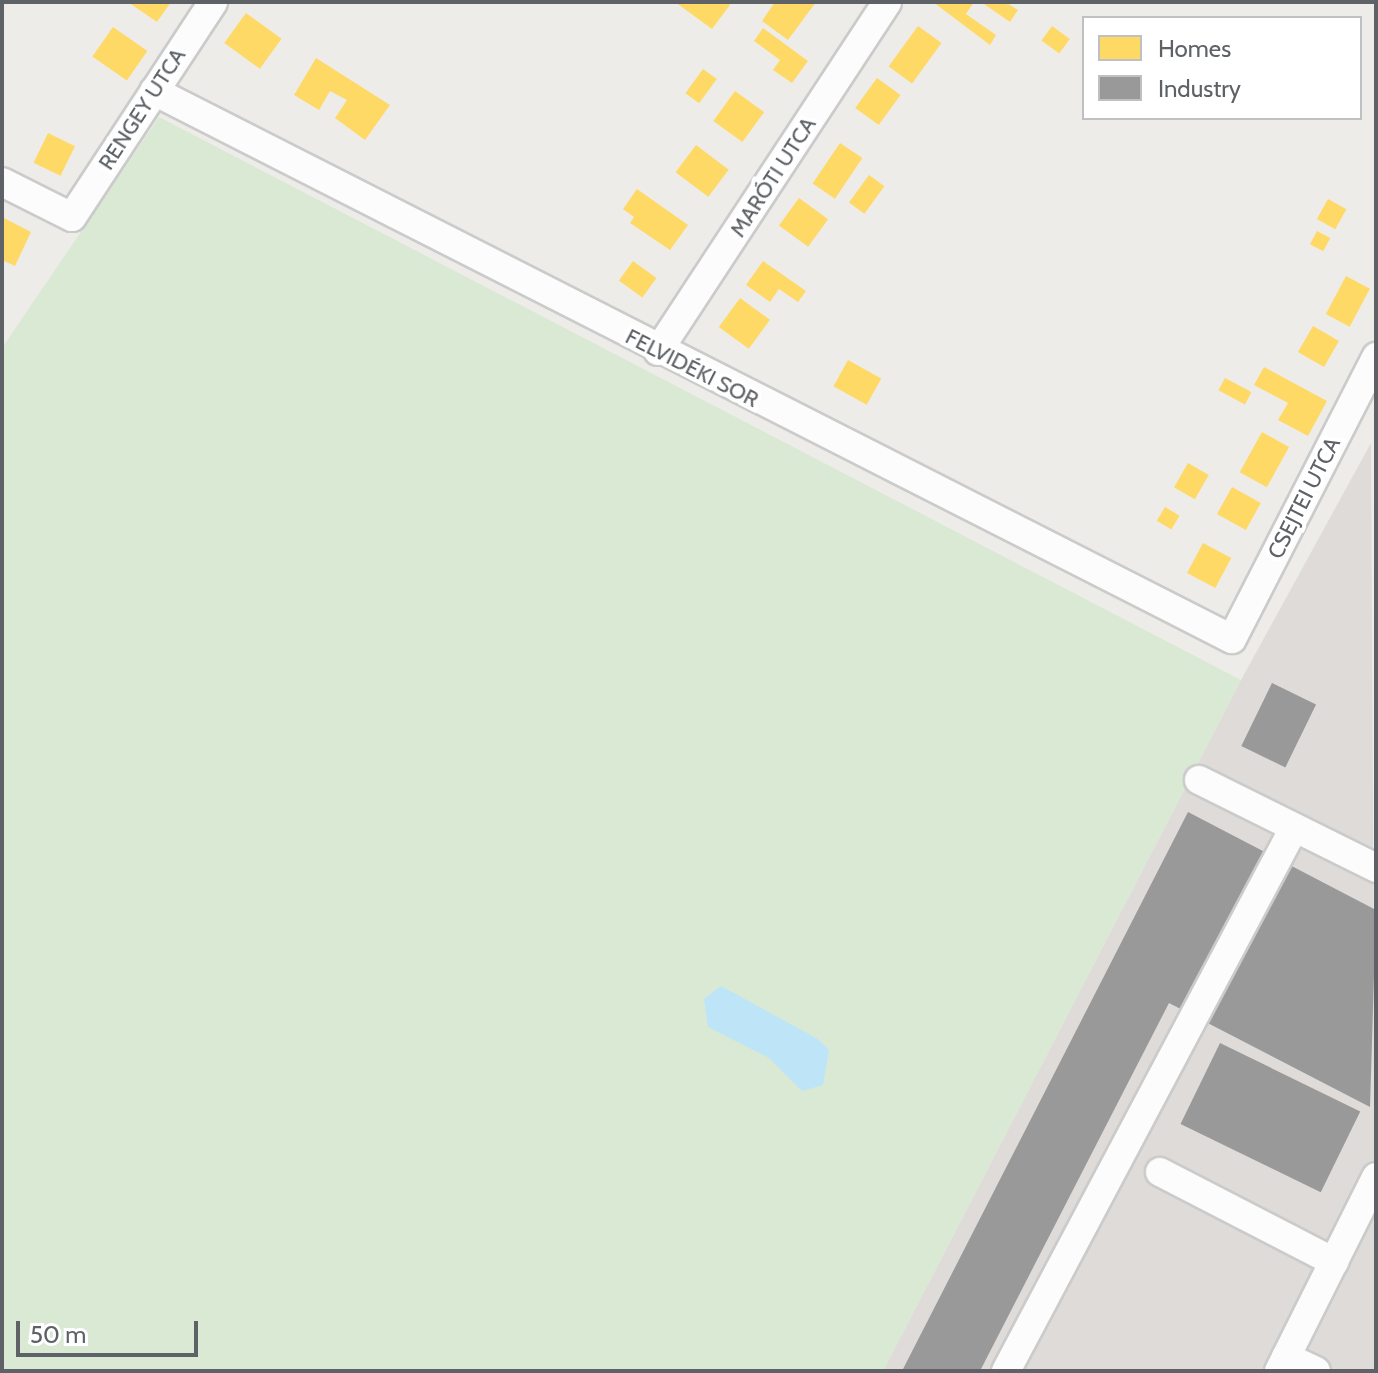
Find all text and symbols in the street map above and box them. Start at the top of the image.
legend [1082,16,1362,120]
text: Homes [1158,34,1231,63]
street label: RENGEY UTCA [93,43,191,175]
text: Industry [1158,74,1241,103]
street label: MARÓTI UTCA [724,112,822,242]
street label: FELVIDÉKI SOR [621,323,763,413]
street label: CSEJTEI UTCA [1262,433,1346,563]
scale bar [20,1305,202,1355]
text: 50 m [30,1320,86,1349]

